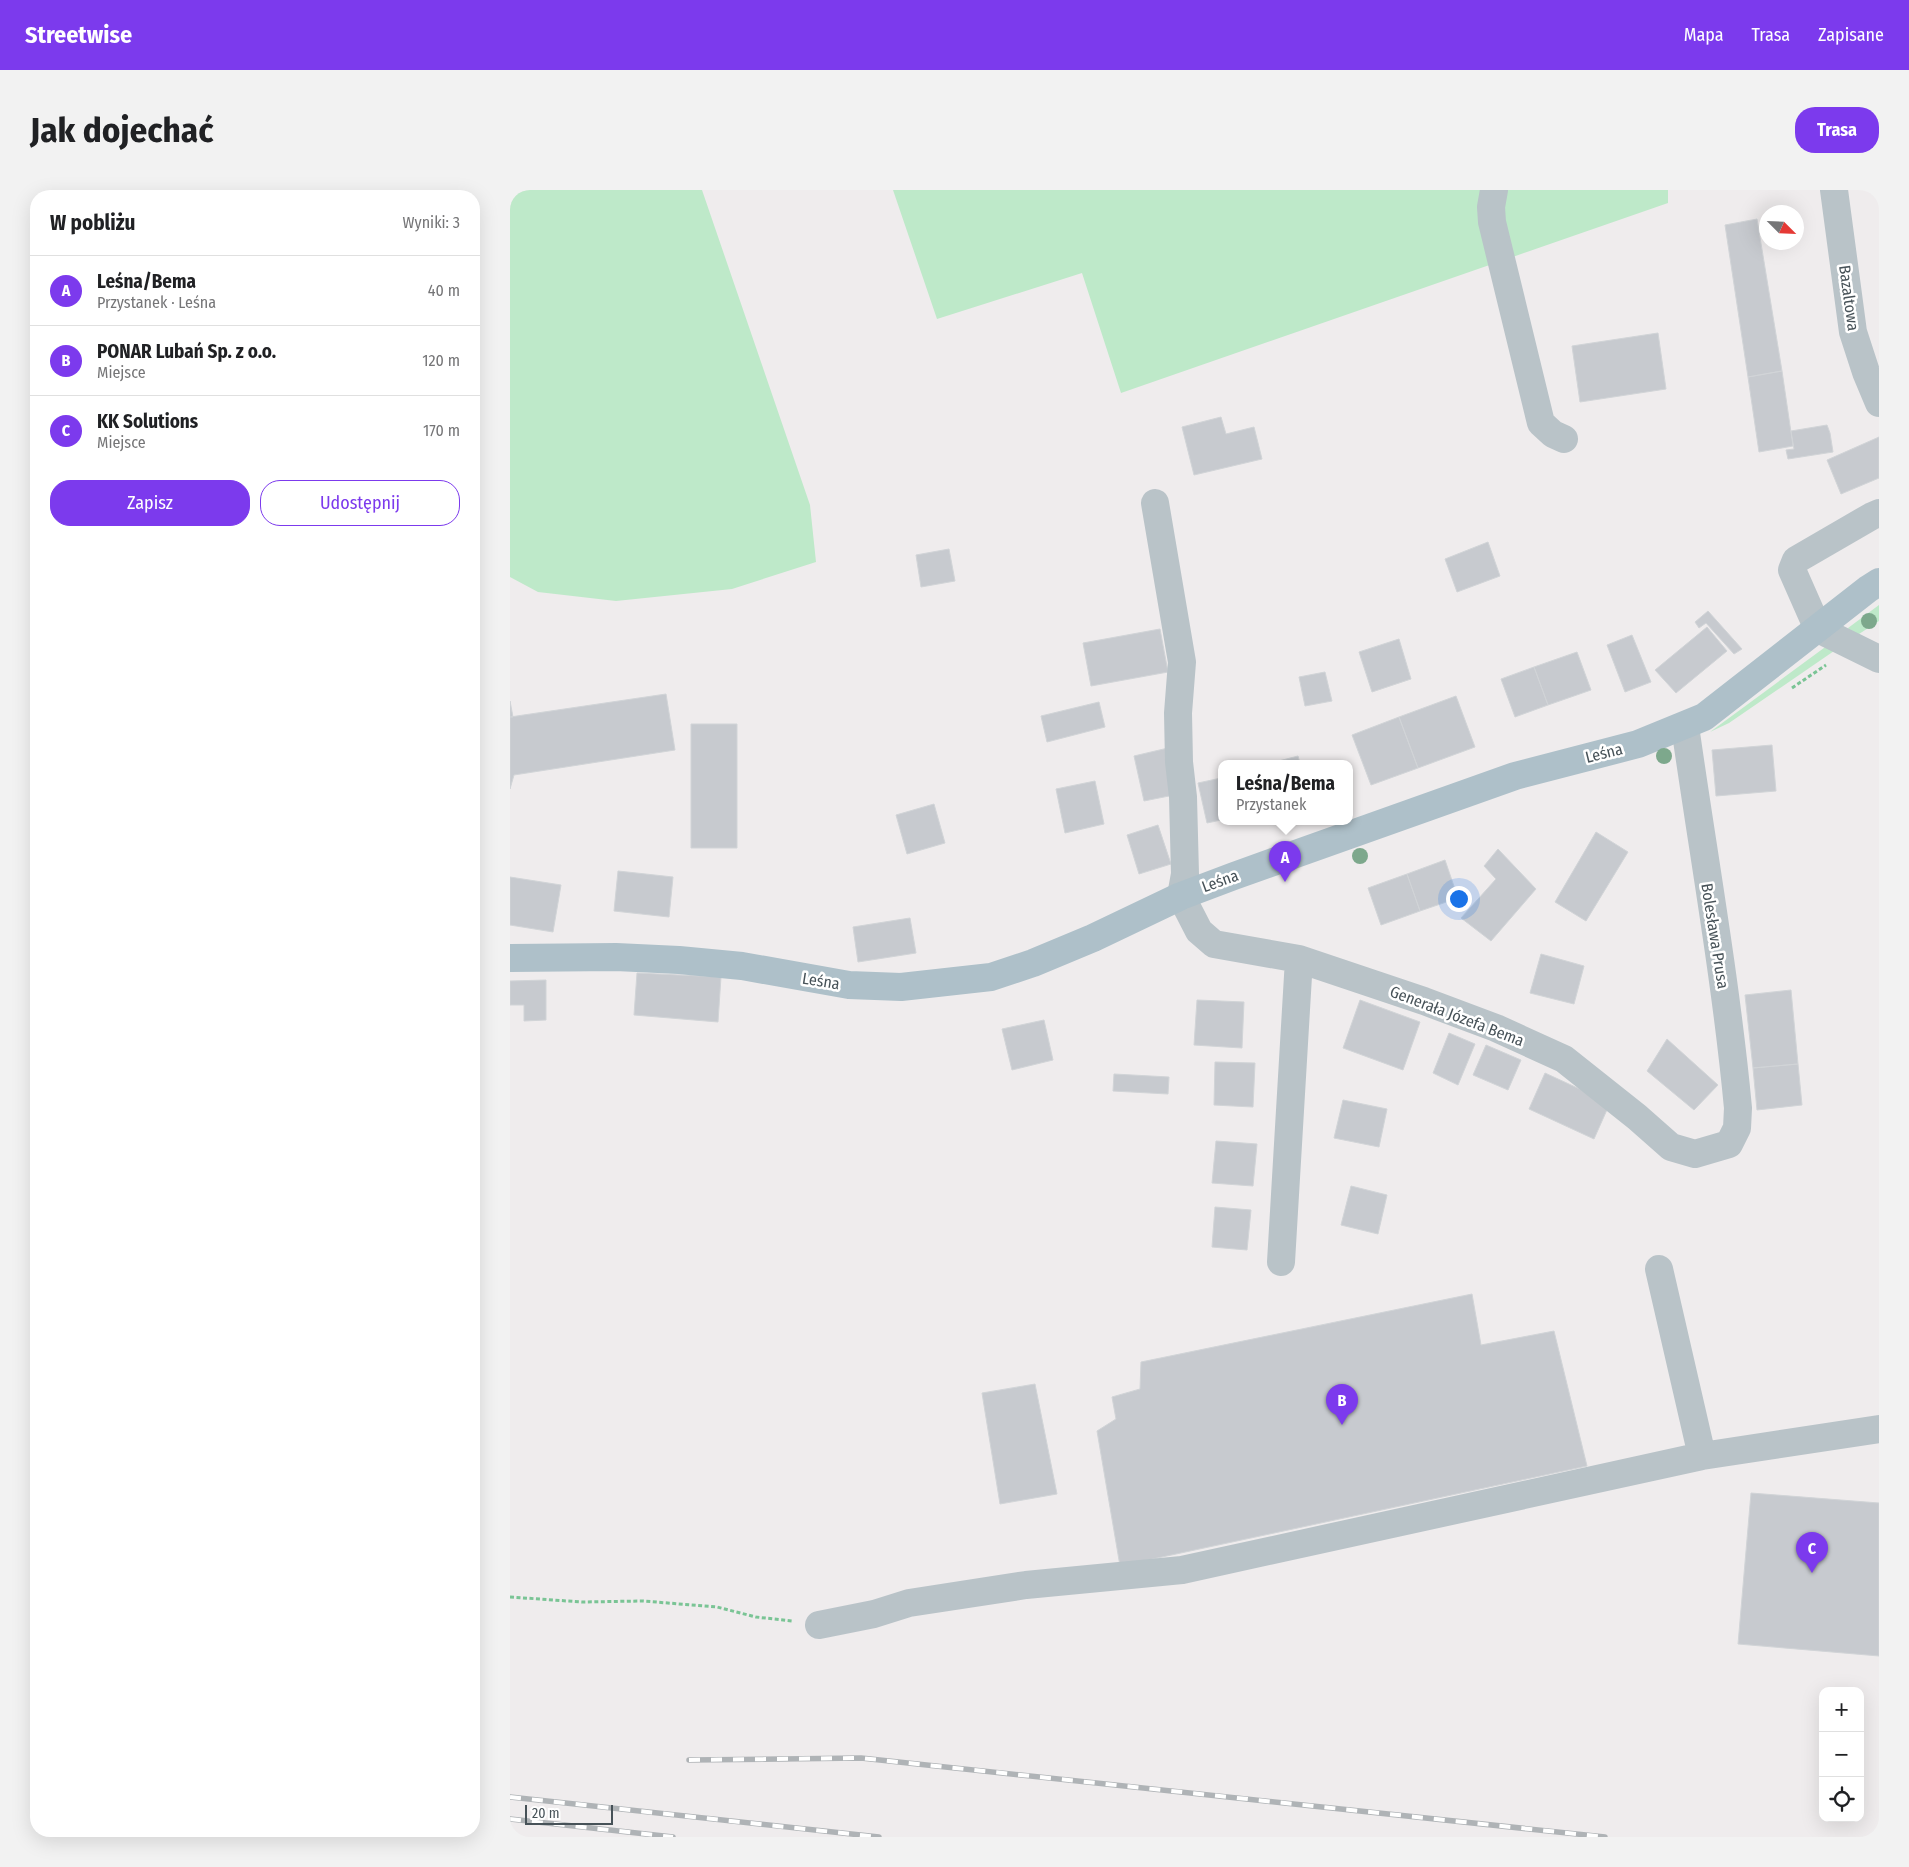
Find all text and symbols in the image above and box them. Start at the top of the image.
text: Streetwise [25,21,132,49]
text: Mapa [1684,24,1723,46]
text: Trasa [1751,24,1790,46]
text: Zapisane [1818,24,1884,46]
button: Trasa [1795,107,1879,153]
text: Jak dojechać [30,109,213,151]
north arrow [1759,205,1804,250]
text: W pobliżu [50,210,135,236]
text: Wyniki: 3 [403,213,460,232]
street label: Bazaltowa [1835,264,1863,332]
text: Leśna/Bema [97,270,196,293]
text: A [62,281,70,300]
text: 40 m [428,281,460,300]
text: Przystanek · Leśna [97,293,216,312]
text: PONAR Lubań Sp. z o.o. [97,340,276,363]
text: B [62,351,70,370]
text: 120 m [422,351,460,370]
text: Miejsce [97,363,146,382]
text: KK Solutions [97,410,198,433]
text: C [62,421,70,440]
text: 170 m [423,421,460,440]
text: Miejsce [97,433,146,452]
button: Zapisz [50,480,250,526]
button: Udostępnij [260,480,460,526]
street label: Leśna [1583,739,1625,767]
popup [1218,760,1353,825]
text: Leśna/Bema [1236,772,1335,795]
text: Przystanek [1236,795,1306,814]
pin: A [1269,841,1301,882]
street label: Leśna [1199,866,1241,896]
street label: Bolesława Prusa [1697,882,1733,990]
your location [1446,886,1472,912]
street label: Leśna [801,969,841,993]
street label: Generała Józefa Bema [1387,982,1527,1050]
pin: B [1326,1384,1358,1425]
pin: C [1796,1532,1828,1573]
map controls [1819,1687,1864,1822]
button: + [1819,1687,1864,1732]
button: − [1819,1732,1864,1777]
button: locate [1819,1777,1864,1822]
scale bar [525,1802,612,1825]
text: 20 m [532,1805,560,1822]

